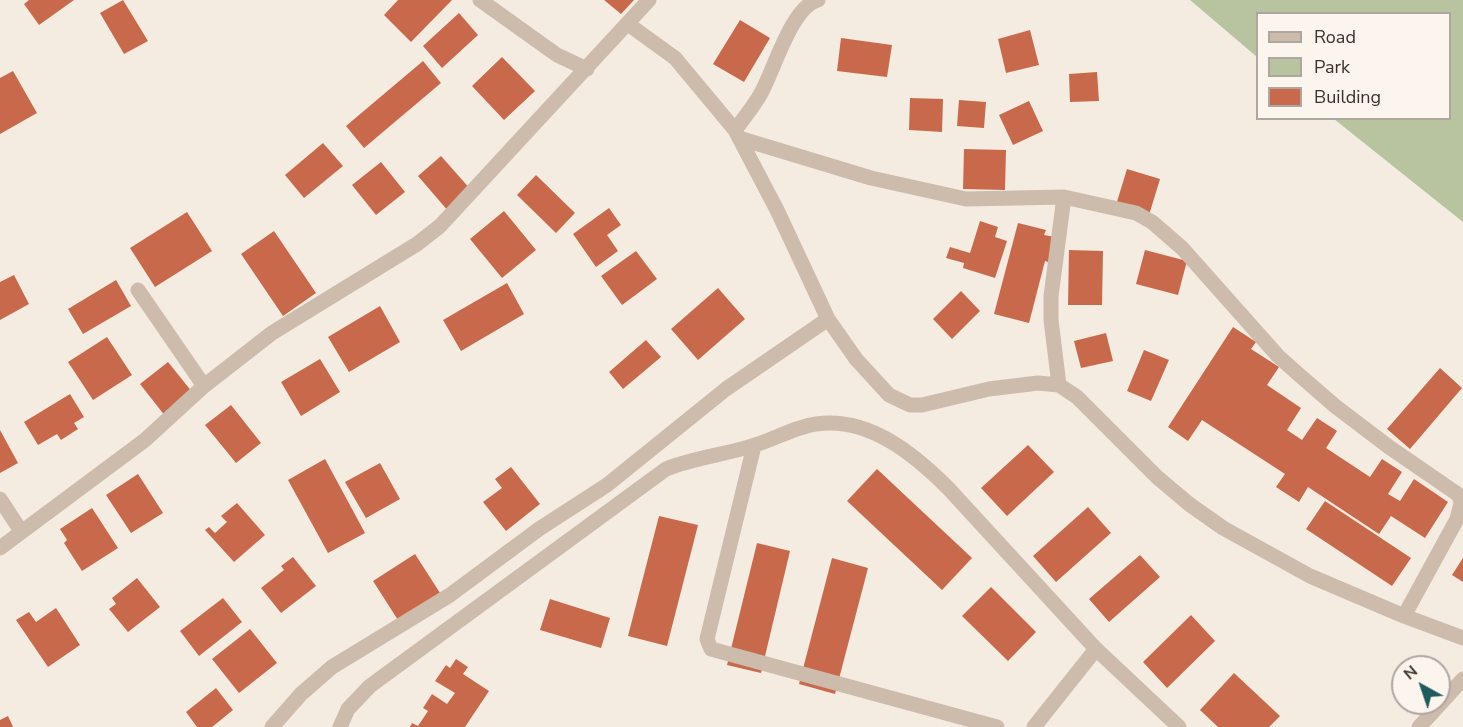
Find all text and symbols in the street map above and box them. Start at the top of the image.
legend [1256,12,1451,120]
text: Road [1314,25,1356,49]
text: Park [1314,55,1350,79]
text: Building [1314,85,1381,109]
north arrow [1391,655,1451,715]
text: N [1399,660,1422,685]

